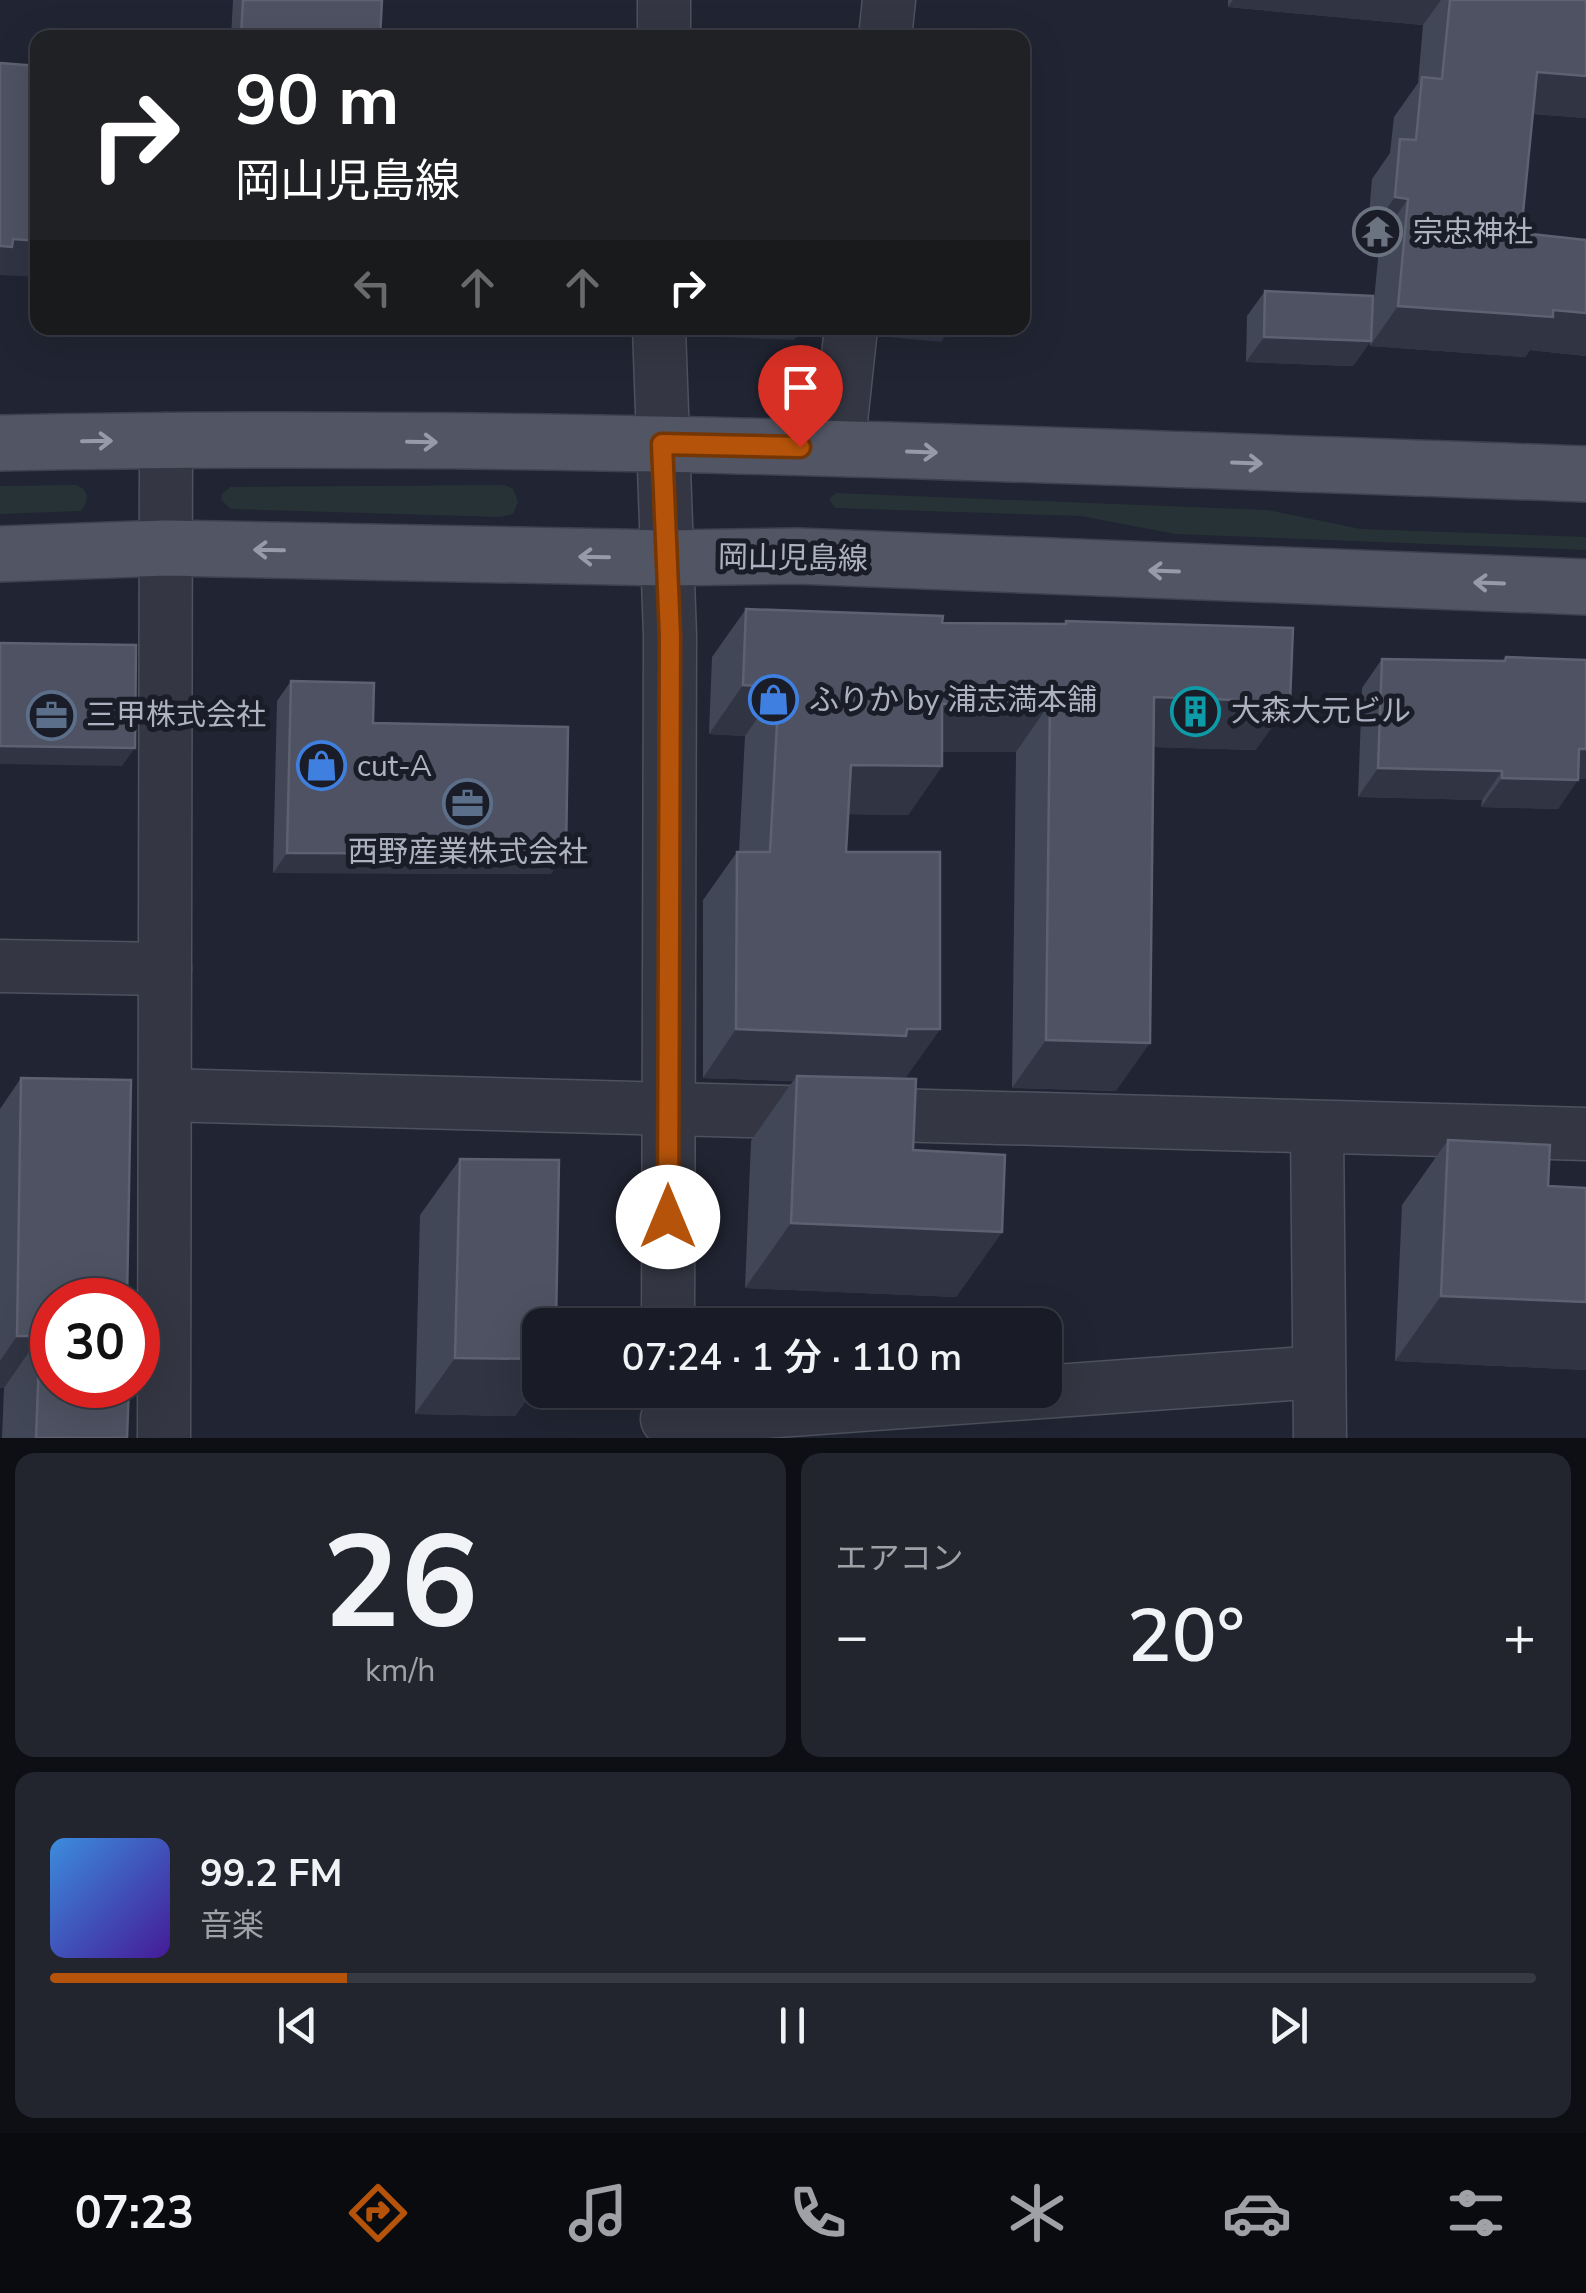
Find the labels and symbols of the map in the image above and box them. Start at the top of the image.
temple icon: 宗忠神社 [1352,206,1404,258]
place label: 宗忠神社 [1413,212,1533,253]
pin [758,345,843,448]
one-way arrow [81,431,113,450]
one-way arrow [406,432,438,452]
one-way arrow [906,442,938,461]
one-way arrow [1231,453,1263,472]
street label: 岡山児島線 [718,537,868,580]
one-way arrow [254,541,286,560]
one-way arrow [579,547,611,566]
one-way arrow [1148,561,1180,580]
one-way arrow [1473,574,1505,593]
shop icon: ふりか by 浦志満本舗 [748,674,800,726]
place label: ふりか by 浦志満本舗 [809,680,1097,721]
building icon: 大森大元ビル [1170,685,1222,737]
office icon: 三甲株式会社 [25,689,77,741]
place label: 大森大元ビル [1231,691,1411,732]
place label: 三甲株式会社 [86,695,266,736]
shop icon: cut-A [296,740,348,792]
place label: cut-A [357,746,432,787]
office icon: 西野産業株式会社 [442,777,494,829]
place label: 西野産業株式会社 [348,832,588,873]
position arrow [616,1165,720,1269]
speed limit sign: 30 [30,1278,160,1408]

